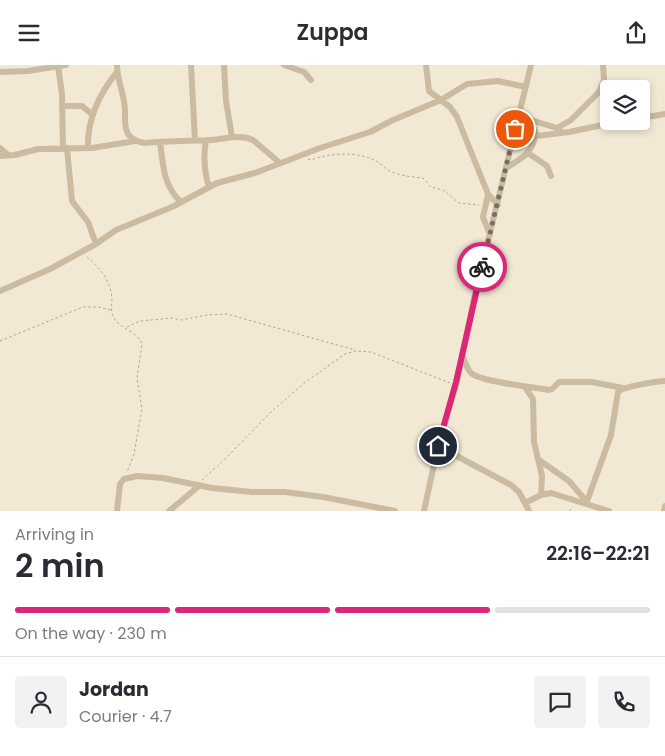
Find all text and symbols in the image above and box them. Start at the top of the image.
text: Zuppa [297,17,368,48]
icon: menu [15,19,43,47]
icon: share [622,19,650,47]
map controls [600,80,650,130]
button: layers [600,80,650,130]
pin [494,108,536,150]
icon: bag [501,115,529,143]
courier [457,242,507,292]
icon: bike [468,253,496,281]
pin [417,425,459,467]
icon: home [424,432,452,460]
text: Arriving in [15,523,94,546]
text: 22:16–22:21 [546,540,650,567]
text: 2 min [15,543,105,588]
text: On the way · 230 m [15,622,167,645]
button: person [15,676,67,728]
text: Jordan [79,676,149,703]
button: chat [534,676,586,728]
button: phone [598,676,650,728]
text: Courier · 4.7 [79,705,172,728]

